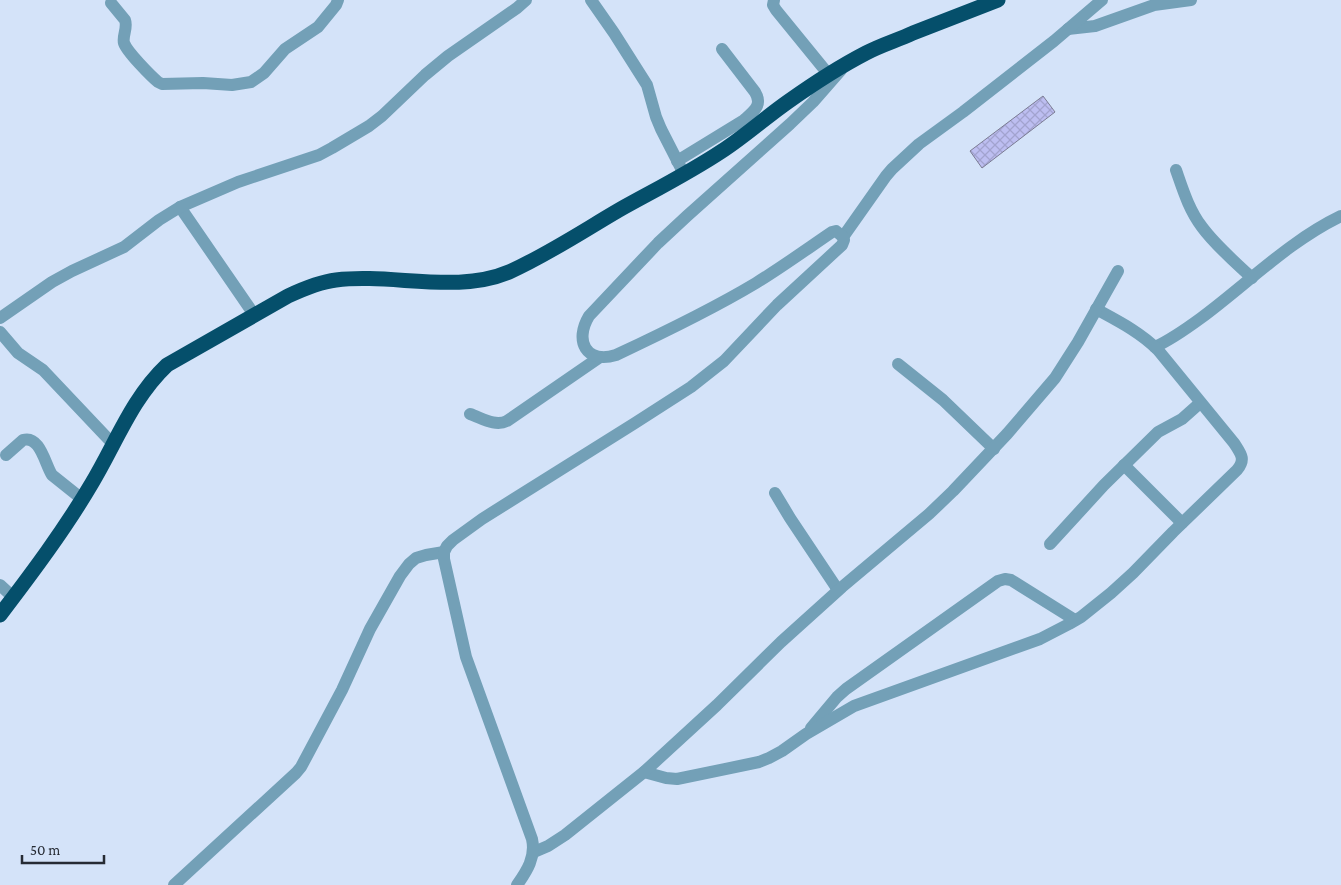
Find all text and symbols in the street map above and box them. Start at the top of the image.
scale bar [22,832,105,864]
text: 50 m [30,842,60,858]

